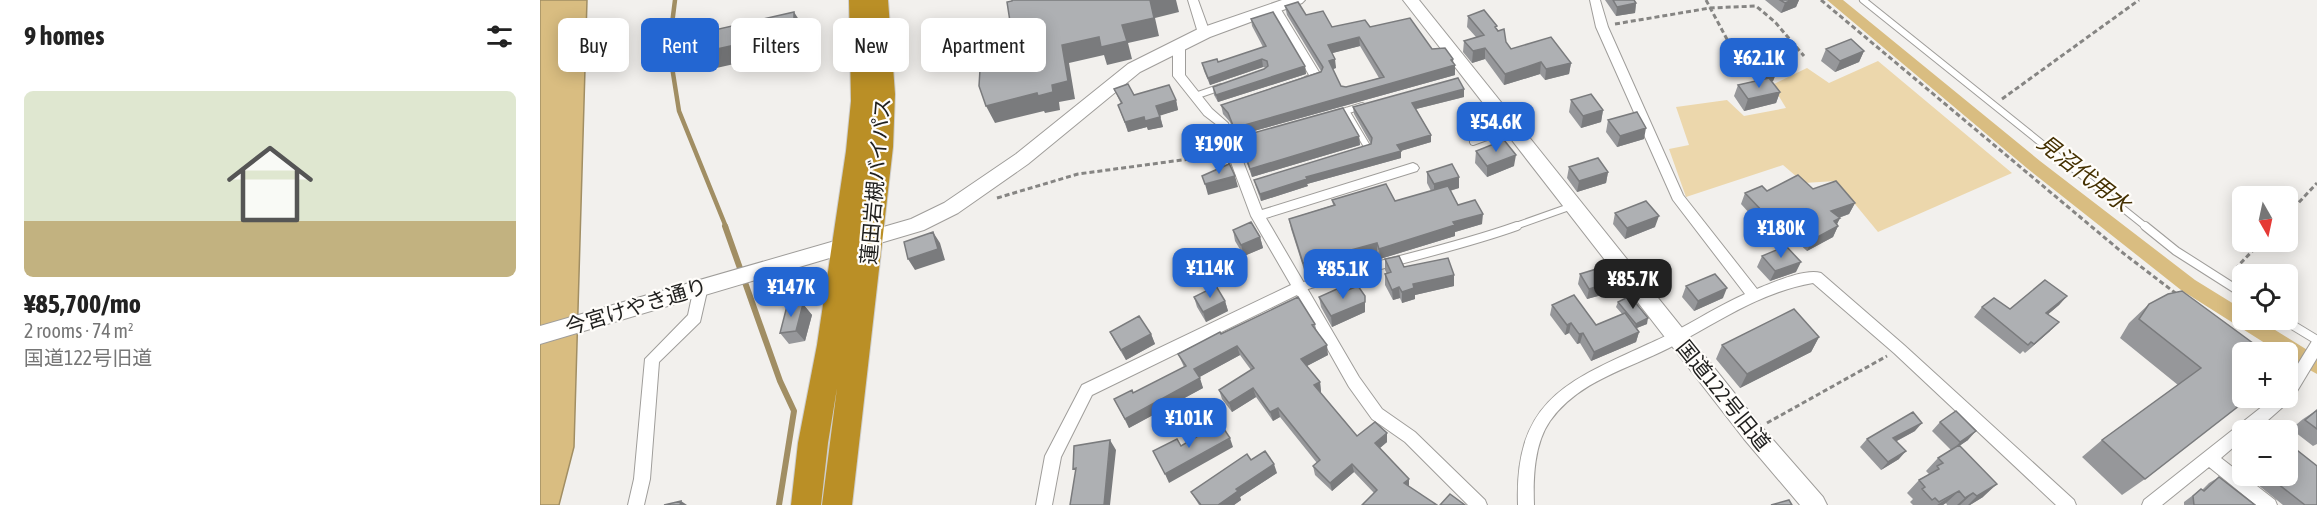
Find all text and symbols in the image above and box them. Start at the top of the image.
chip: Buy [558,18,629,72]
chip: Rent [641,18,719,72]
chip: Filters [731,18,821,72]
chip: New [833,18,909,72]
chip: Apartment [921,18,1046,72]
icon: filters [483,20,516,53]
text: 9 homes [24,21,104,51]
pin: ¥62.1K [1710,38,1808,89]
text: ¥62.1K [1734,46,1784,69]
street label: 蓮田岩槻バイパス [856,96,894,266]
pin: ¥54.6K [1447,102,1545,153]
text: ¥54.6K [1471,110,1521,133]
pin: ¥190K [1177,124,1261,175]
water label: 見沼代用水 [2033,129,2137,218]
icon: home [216,130,324,238]
text: ¥190K [1196,132,1242,155]
north arrow [2232,186,2298,252]
map controls [2232,186,2298,486]
pin: ¥180K [1739,208,1823,259]
text: ¥180K [1758,216,1804,239]
pin: ¥114K [1168,248,1252,299]
pin: ¥85.1K [1294,249,1392,300]
text: ¥114K [1187,256,1233,279]
text: ¥85.1K [1318,257,1368,280]
pin: ¥85.7K [1584,259,1682,310]
button: locate [2232,264,2298,330]
pin: ¥147K [749,267,833,318]
text: ¥85.7K [1608,267,1658,290]
street label: 今宮けやき通り [562,273,710,339]
text: ¥147K [768,275,814,298]
text: ¥85,700/mo [24,289,141,319]
text: 2 rooms · 74 m² [24,319,134,342]
street label: 国道122号旧道 [1672,335,1776,455]
button: + [2232,342,2298,408]
text: 国道122号旧道 [24,346,152,369]
pin: ¥101K [1147,398,1231,449]
text: ¥101K [1166,406,1212,429]
button: − [2232,420,2298,486]

